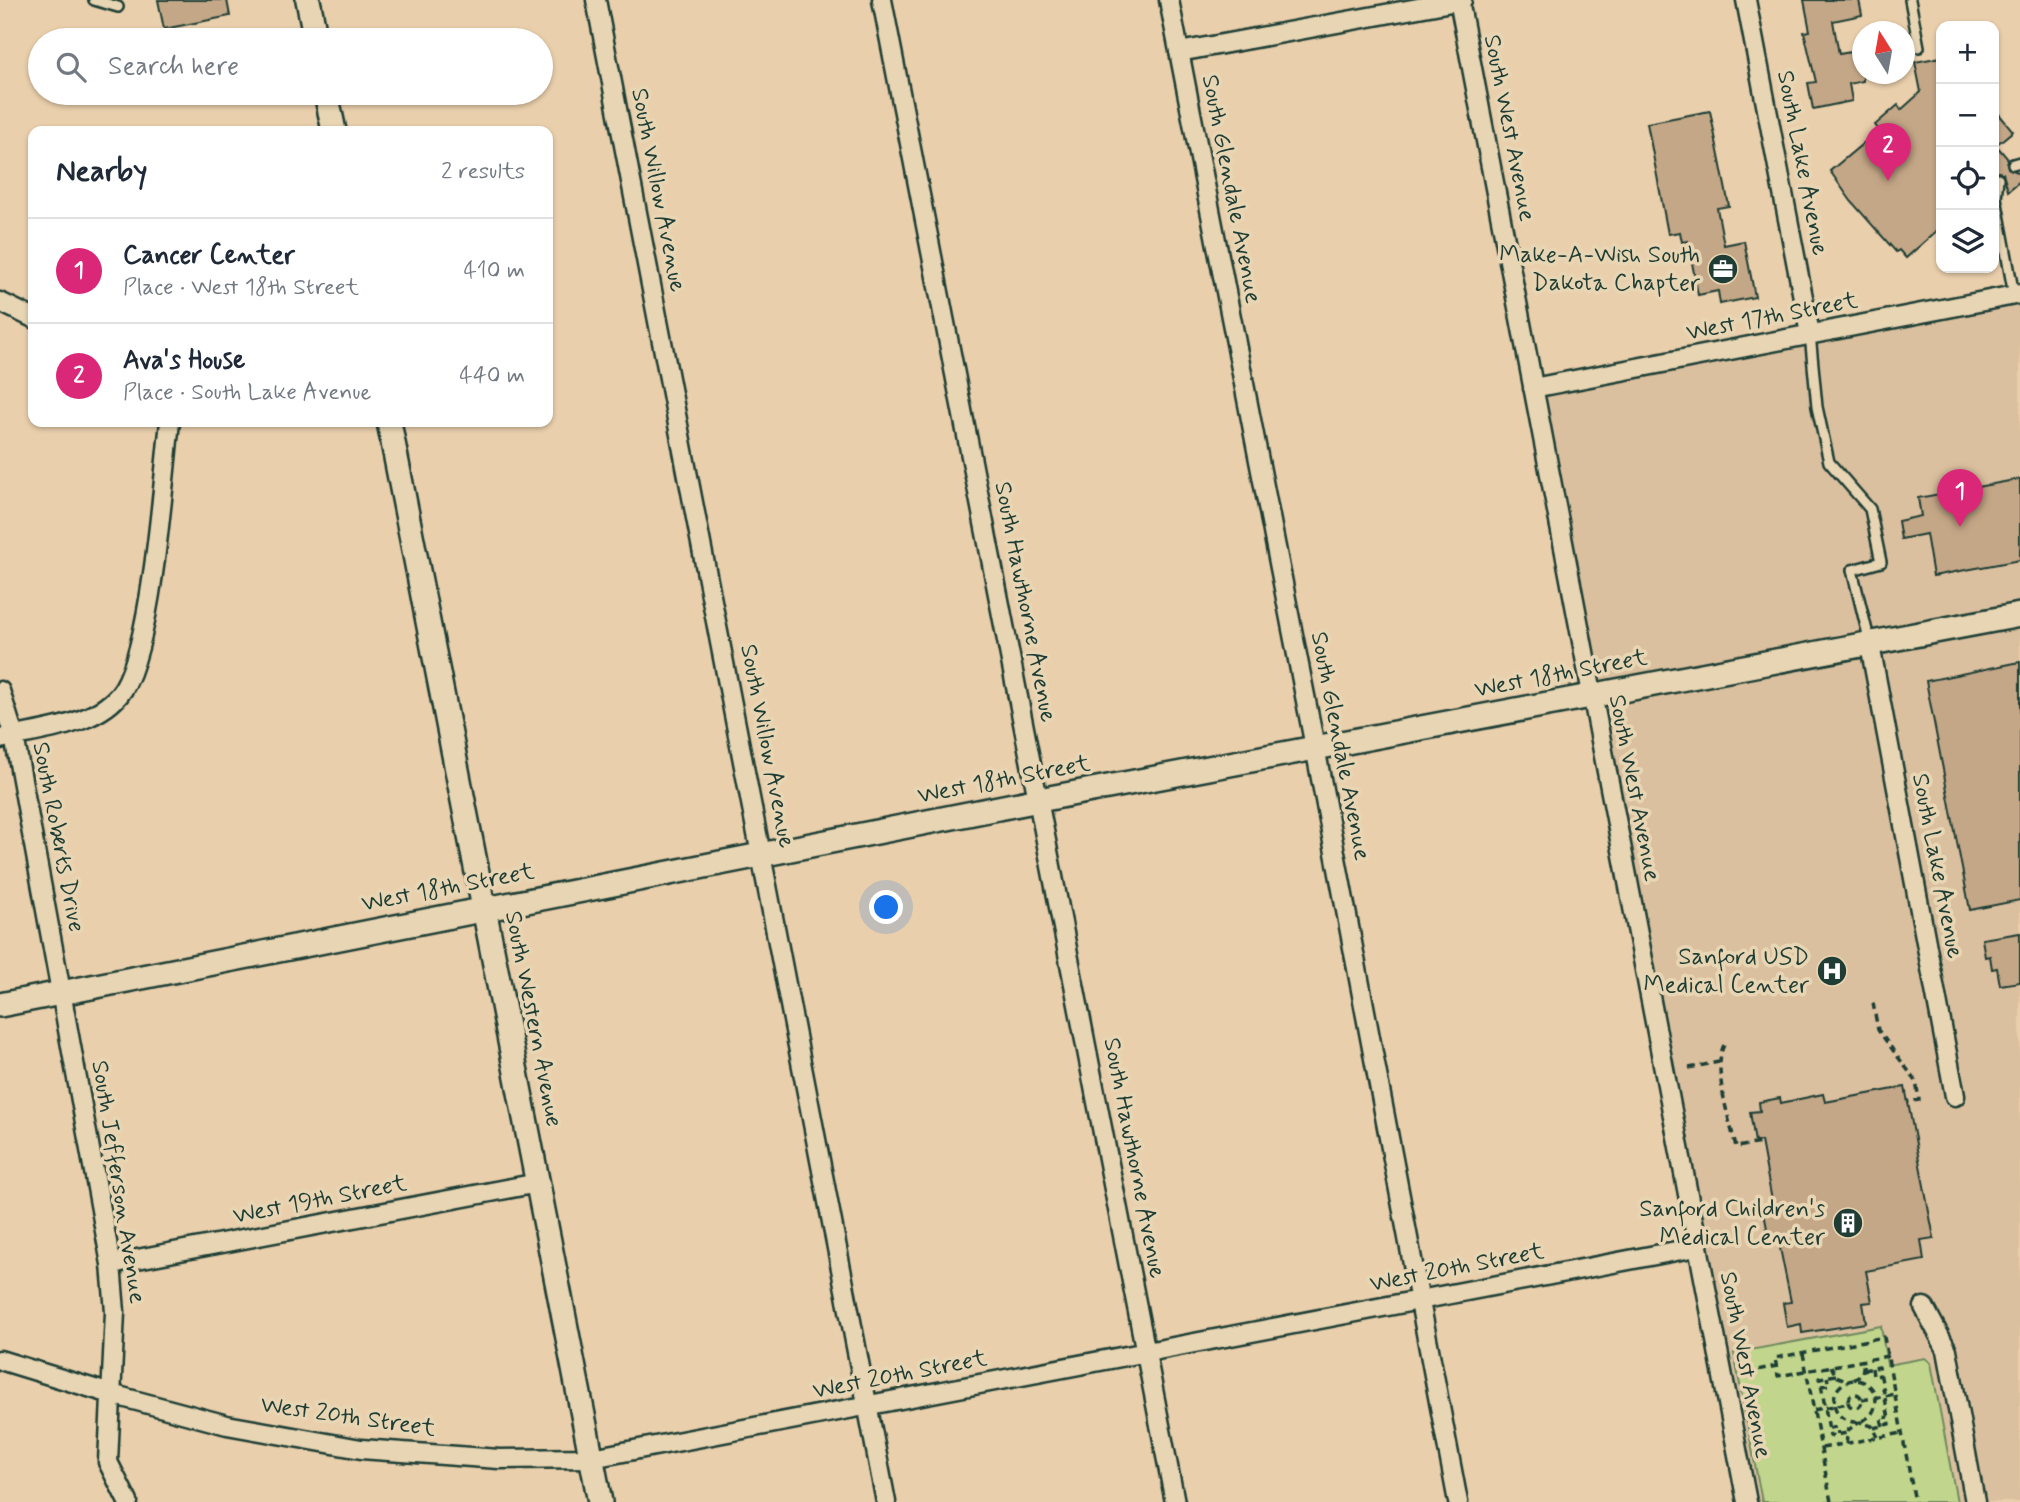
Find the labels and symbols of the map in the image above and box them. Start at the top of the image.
north arrow [1852,21,1915,84]
street label: South West Avenue [1476,32,1542,224]
street label: South Lake Avenue [1769,68,1835,258]
street label: South Glendale Avenue [1194,72,1268,306]
street label: South Willow Avenue [623,85,693,295]
pin: 2 [1865,123,1911,181]
place label: Make-A-Wish South Dakota Chapter [1499,240,1700,299]
office icon: Make-A-Wish South Dakota Chapter [1706,252,1740,286]
street label: West 17th Street [1684,285,1860,349]
pin: 1 [1937,469,1983,527]
street label: South Hawthorne Avenue [986,479,1064,725]
street label: South Glendale Avenue [1303,629,1377,863]
street label: South Willow Avenue [732,641,802,851]
street label: West 18th Street [1472,642,1650,706]
street label: South West Avenue [1601,692,1667,884]
street label: South Roberts Drive [24,739,92,935]
street label: West 18th Street [915,748,1093,812]
street label: South Lake Avenue [1904,771,1970,961]
street label: West 18th Street [359,856,537,920]
your location [869,890,903,924]
street label: South Western Avenue [497,908,569,1130]
place label: Sanford USD Medical Center [1643,942,1809,1001]
hospital icon: Sanford USD Medical Center [1815,954,1849,988]
street label: South Hawthorne Avenue [1095,1035,1173,1281]
street label: South Jefferson Avenue [83,1058,153,1306]
street label: West 19th Street [231,1168,409,1232]
place label: Sanford Children's Medical Center [1639,1194,1825,1253]
building icon: Sanford Children's Medical Center [1831,1206,1865,1240]
street label: West 20th Street [1367,1236,1547,1300]
street label: South West Avenue [1712,1269,1778,1461]
street label: West 20th Street [810,1343,990,1407]
street label: West 20th Street [258,1389,438,1445]

